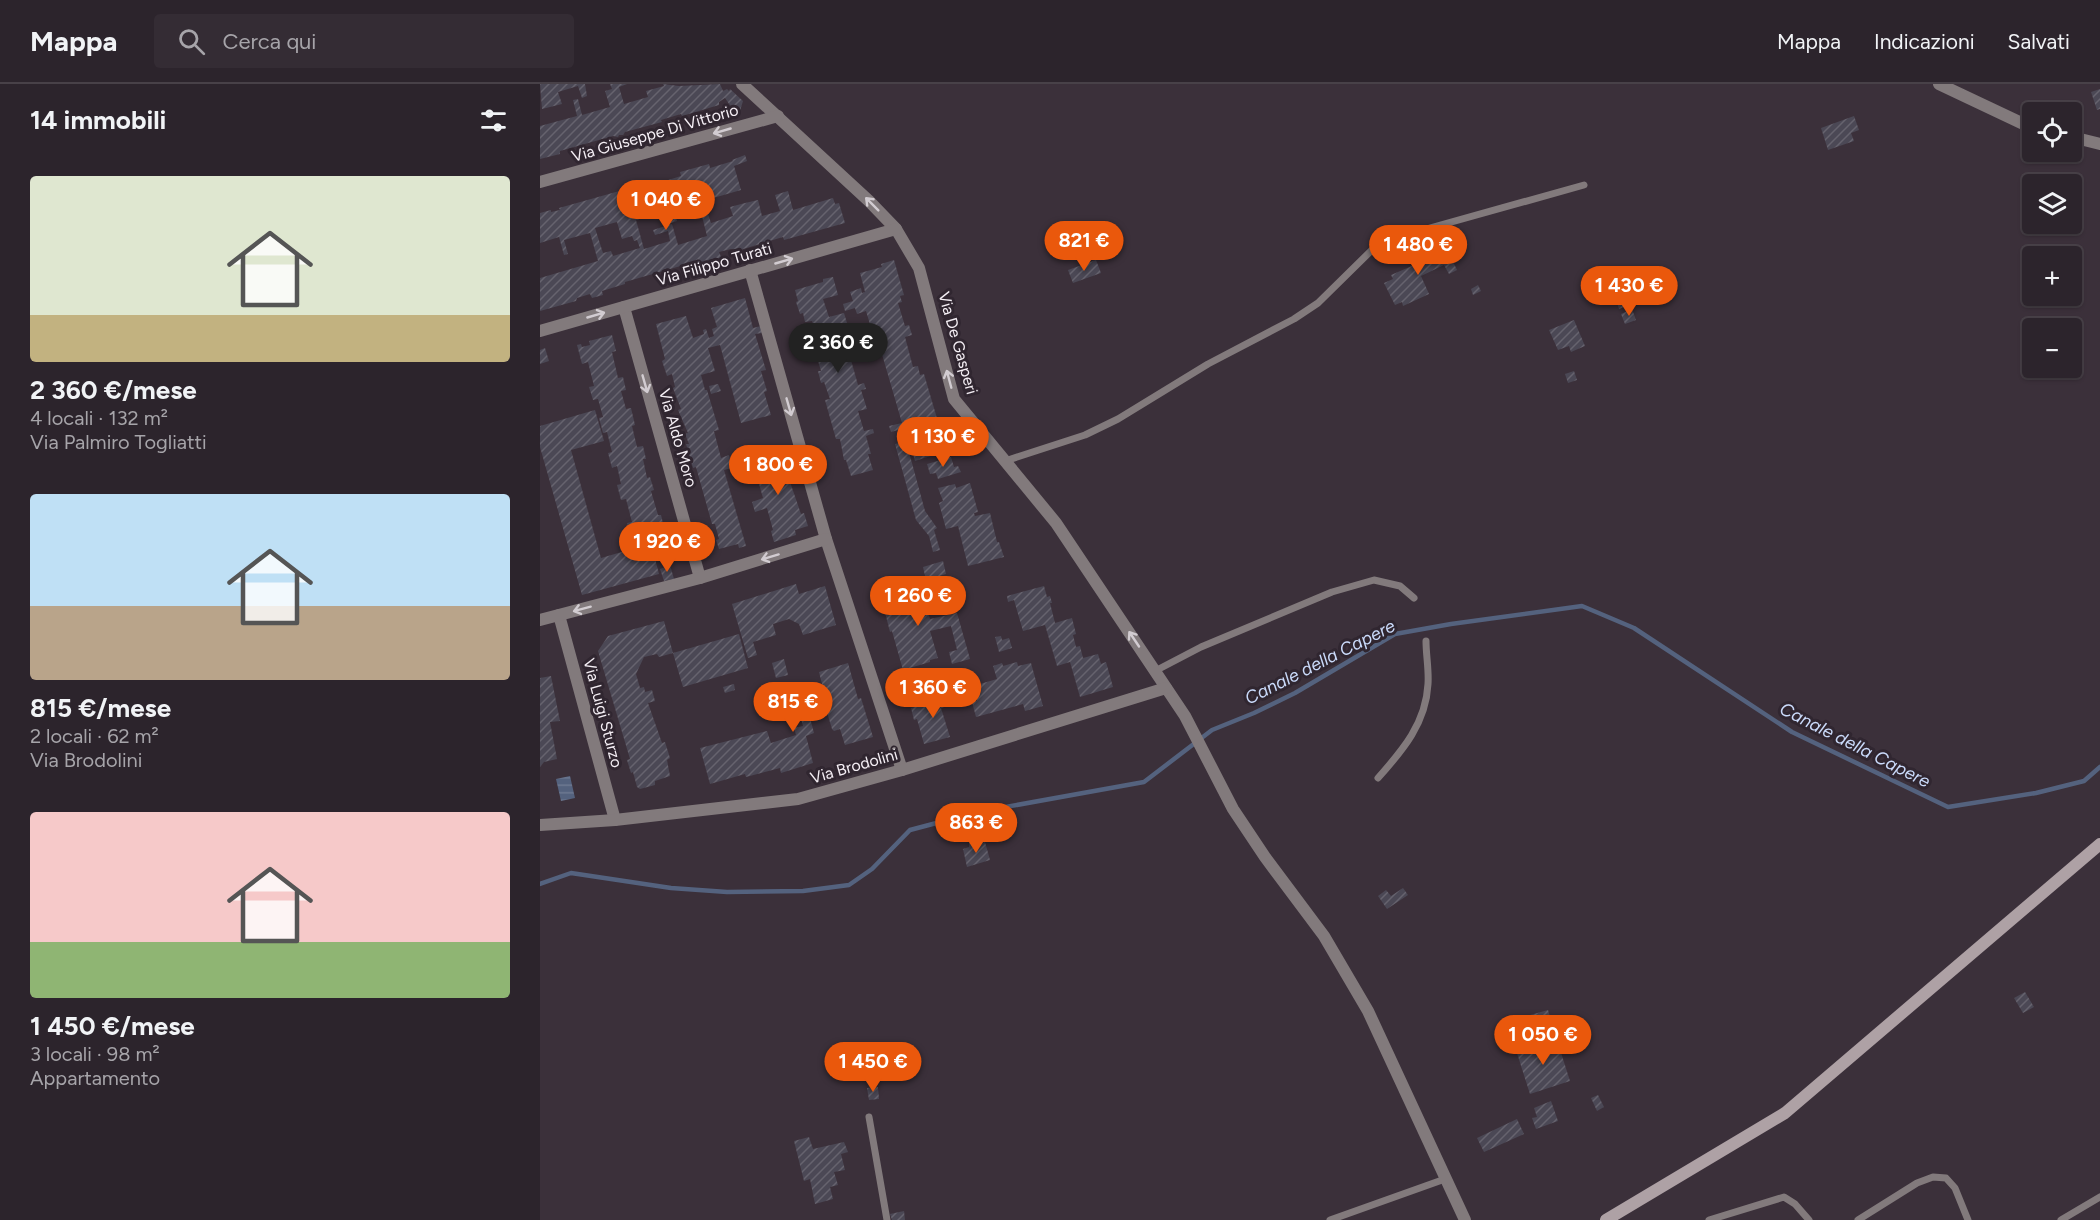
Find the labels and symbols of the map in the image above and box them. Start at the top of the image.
street label: Via Giuseppe Di Vittorio [569,100,741,166]
one-way arrow [712,126,731,138]
pin: 1 040 € [611,180,721,231]
one-way arrow [865,196,880,211]
pin: 821 € [1042,221,1126,272]
pin: 1 480 € [1363,225,1473,276]
street label: Via Filippo Turati [654,238,774,290]
one-way arrow [774,254,793,266]
pin: 1 430 € [1574,266,1684,317]
street label: Via De Gasperi [934,290,982,396]
one-way arrow [586,309,605,320]
pin: 2 360 € [783,323,893,374]
one-way arrow [942,370,954,389]
one-way arrow [640,374,652,393]
street label: Via Aldo Moro [655,387,701,489]
one-way arrow [784,397,795,416]
pin: 1 130 € [888,417,998,468]
pin: 1 800 € [723,445,833,496]
pin: 1 920 € [612,522,722,573]
one-way arrow [761,552,780,563]
pin: 1 260 € [863,576,973,627]
one-way arrow [573,604,592,616]
water label: Canale della Capere [1241,614,1399,709]
one-way arrow [1127,631,1140,648]
street label: Via Luigi Sturzo [579,656,627,770]
pin: 1 360 € [878,668,988,719]
pin: 815 € [751,682,835,733]
water label: Canale della Capere [1776,698,1934,793]
street label: Via Brodolini [808,744,900,788]
pin: 863 € [934,803,1018,854]
pin: 1 050 € [1488,1015,1598,1066]
pin: 1 450 € [818,1042,928,1093]

